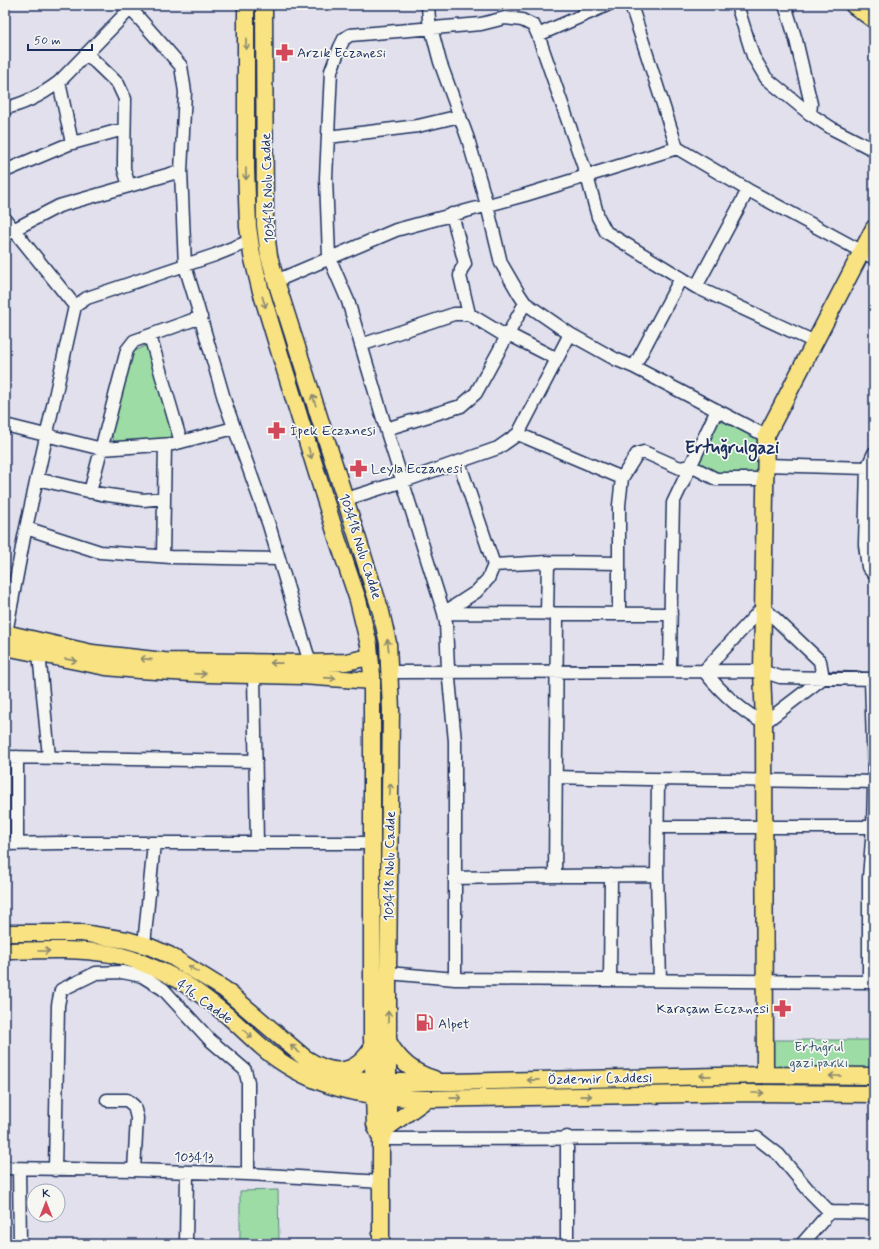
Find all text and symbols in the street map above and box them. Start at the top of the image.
scale bar [28,26,92,52]
text: 50 m [34,33,61,49]
one-way arrow [242,37,250,50]
pharmacy icon: Arzık Eczanesi [274,42,294,62]
place label: Arzık Eczanesi [297,44,386,62]
street label: 103418 Nolu Cadde [257,132,279,243]
one-way arrow [243,167,250,180]
one-way arrow [261,295,268,308]
one-way arrow [310,394,317,407]
pharmacy icon: İpek Eczanesi [267,420,287,440]
place label: İpek Eczanesi [290,422,376,440]
district label: Ertuğrulgazi [685,436,779,462]
one-way arrow [307,446,314,459]
pharmacy icon: Leyla Eczanesi [348,458,368,478]
place label: Leyla Eczanesi [371,460,463,478]
street label: 103418 Nolu Cadde [334,491,386,602]
one-way arrow [384,639,391,652]
one-way arrow [140,655,153,662]
one-way arrow [64,656,77,664]
one-way arrow [270,659,283,666]
one-way arrow [193,670,206,678]
one-way arrow [323,674,336,681]
one-way arrow [386,783,394,796]
street label: 103418 Nolu Cadde [380,811,400,921]
one-way arrow [37,947,50,955]
one-way arrow [188,965,199,973]
street label: 416. Cadde [173,975,236,1028]
pharmacy icon: Karaçam Eczanesi [772,998,792,1018]
place label: Karaçam Eczanesi [657,1000,769,1018]
one-way arrow [384,1011,392,1024]
fuel station icon: Alpet [415,1013,435,1033]
place label: Alpet [438,1015,470,1033]
one-way arrow [242,1029,252,1038]
park label: Ertuğrul gazi parkı [790,1038,848,1072]
one-way arrow [290,1045,300,1054]
street label: Özdemir Caddesi [548,1069,652,1089]
one-way arrow [829,1072,842,1080]
one-way arrow [699,1073,712,1080]
one-way arrow [527,1076,540,1084]
one-way arrow [751,1090,764,1097]
one-way arrow [579,1092,592,1100]
one-way arrow [449,1094,462,1102]
street label: 103413 [174,1148,214,1168]
north arrow [26,1183,66,1223]
text: K [42,1187,50,1201]

